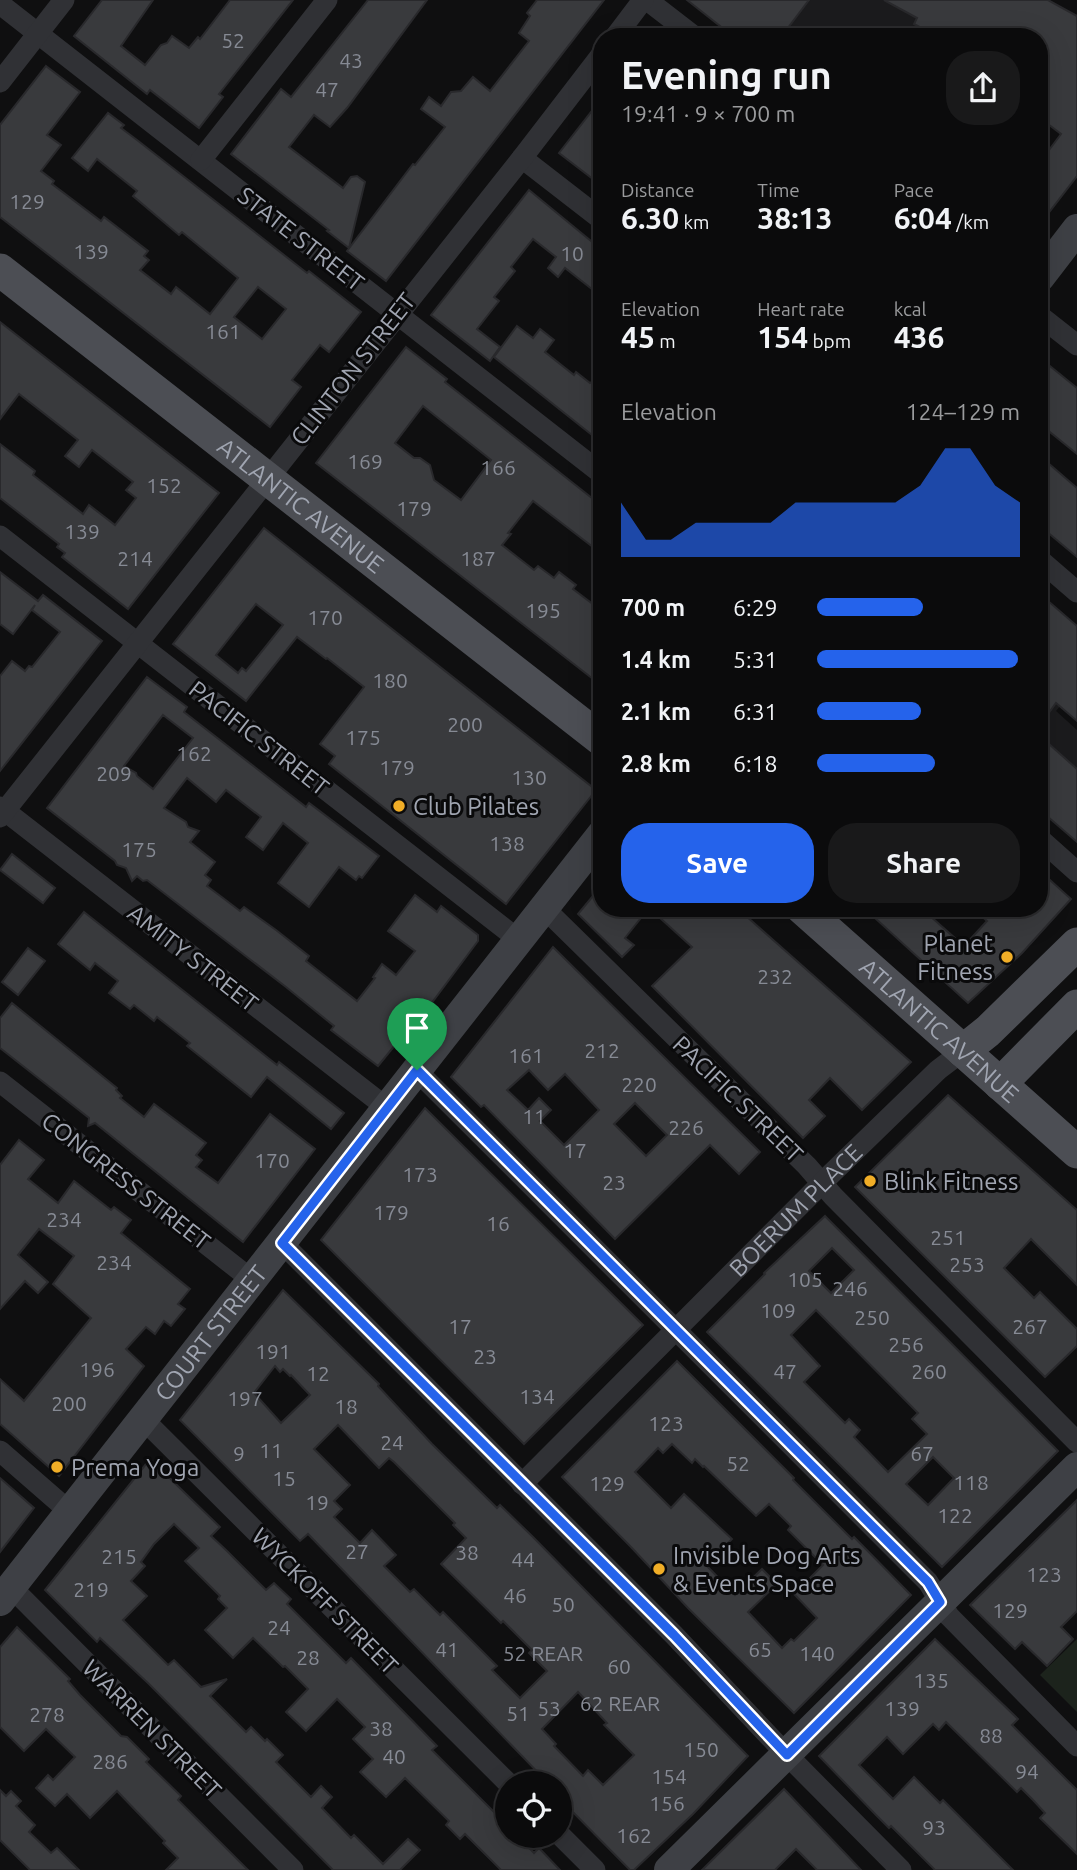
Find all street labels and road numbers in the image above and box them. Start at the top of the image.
street label: STATE STREET [233,181,369,297]
street label: CLINTON STREET [285,288,421,450]
street label: ATLANTIC AVENUE [213,432,389,578]
street label: PACIFIC STREET [184,675,334,801]
street label: AMITY STREET [123,899,263,1017]
street label: ATLANTIC AVENUE [855,953,1025,1108]
street label: PACIFIC STREET [668,1030,808,1168]
street label: CONGRESS STREET [36,1107,216,1255]
street label: BOERUM PLACE [724,1138,867,1282]
street label: COURT STREET [149,1260,272,1406]
street label: WYCKOFF STREET [246,1522,404,1680]
street label: WARREN STREET [77,1654,227,1804]

